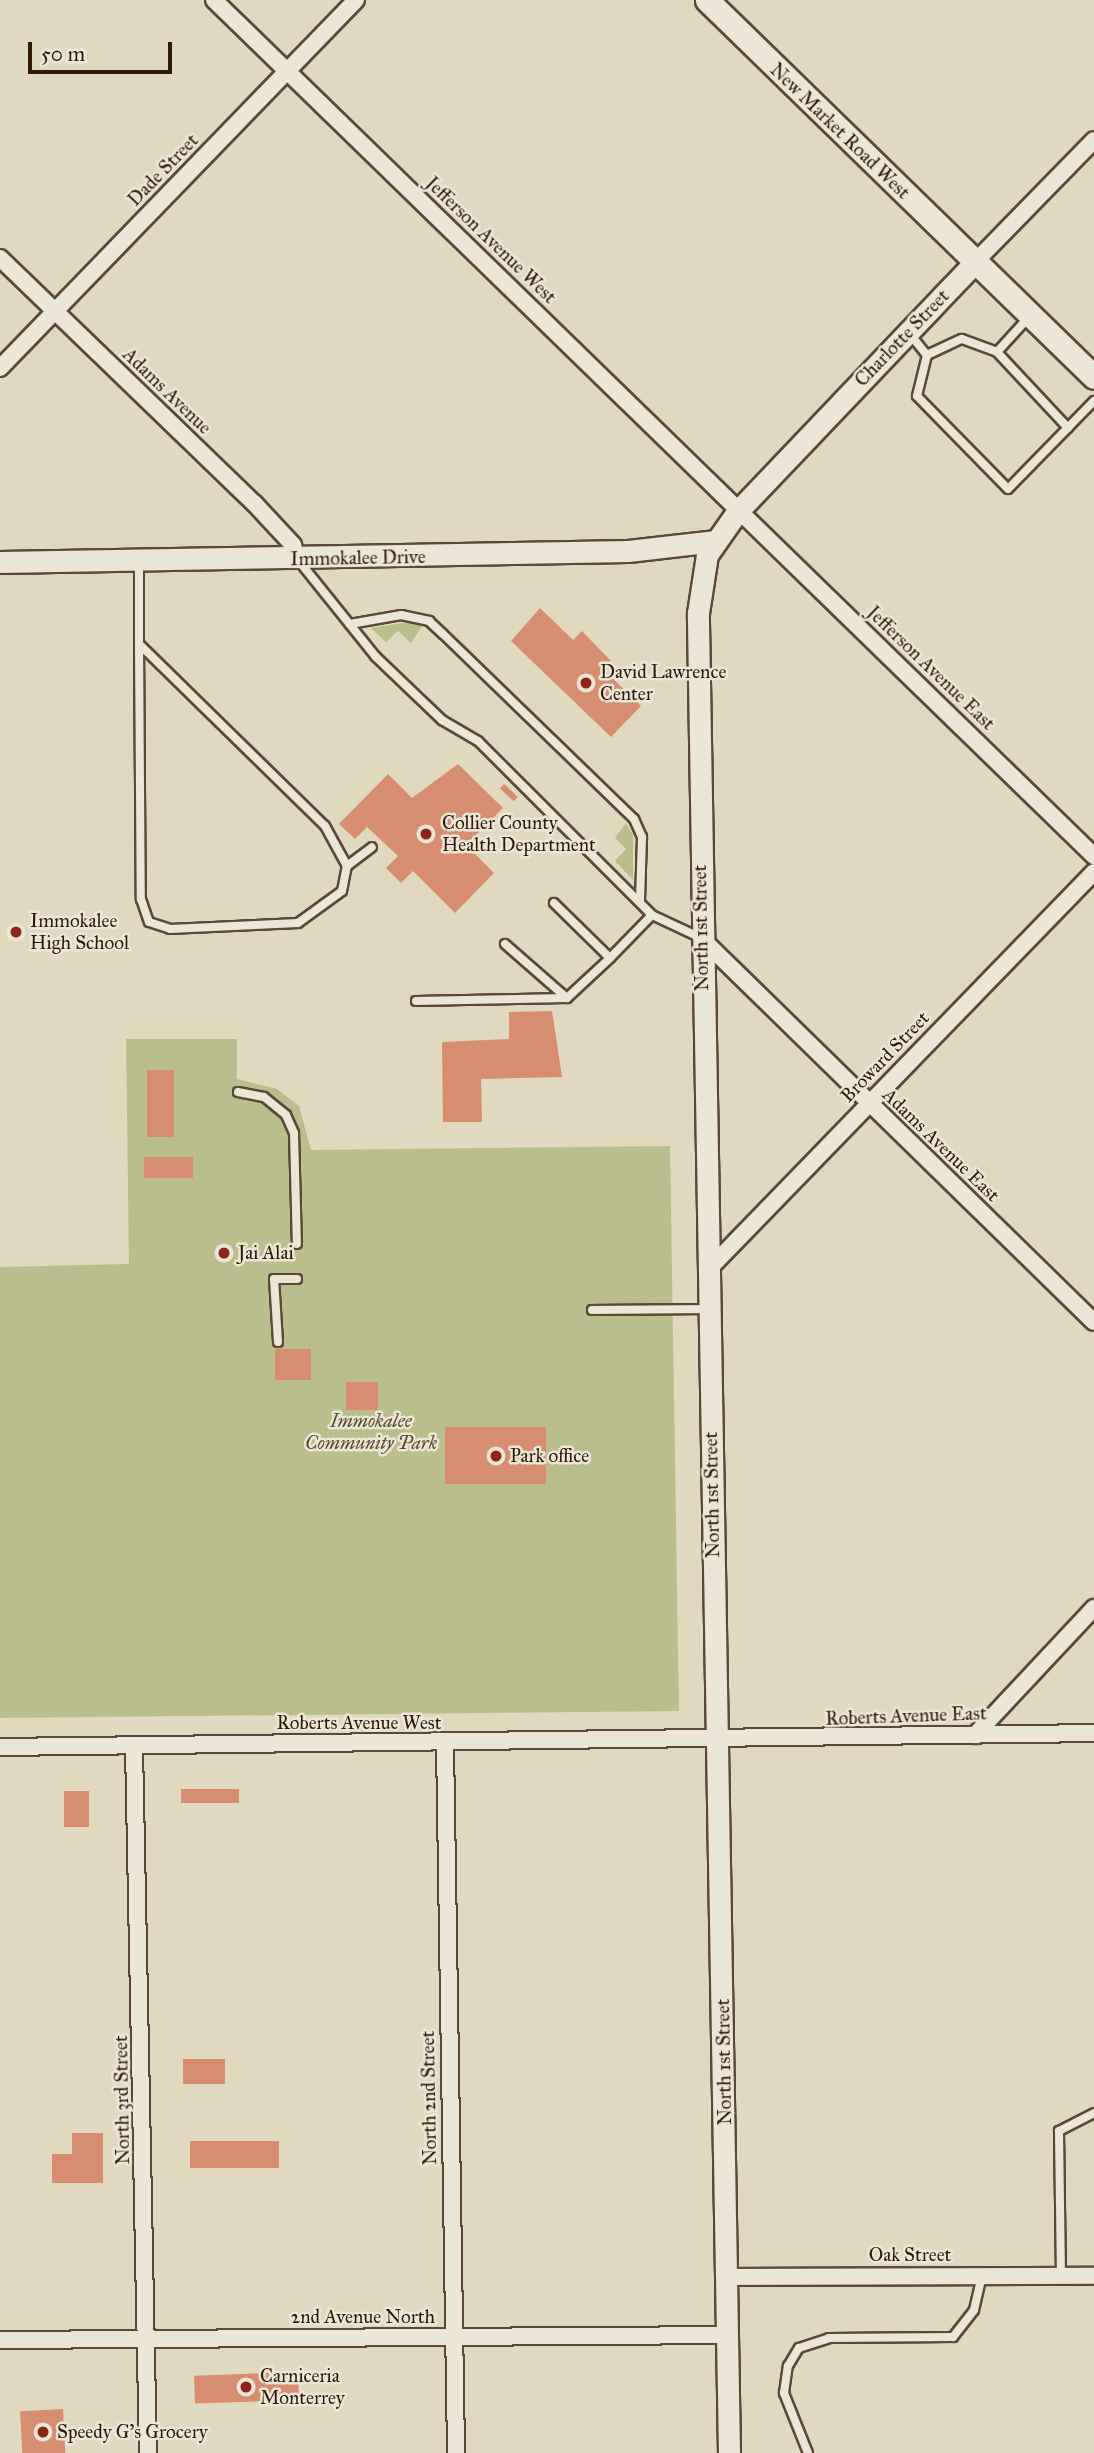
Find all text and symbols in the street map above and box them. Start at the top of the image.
scale bar [32,28,175,72]
text: 50 m [41,41,85,67]
street label: New Market Road West [765,58,915,204]
street label: Dade Street [123,129,203,211]
street label: Jefferson Avenue West [421,172,561,308]
street label: Charlotte Street [850,285,954,391]
street label: Adams Avenue [118,343,216,439]
street label: Immokalee Drive [290,545,426,571]
street label: Jefferson Avenue East [862,601,1000,735]
place label: David Lawrence Center [600,661,726,705]
marker: David Lawrence Center [578,675,594,691]
place label: Collier County Health Department [442,812,596,856]
marker: Collier County Health Department [416,824,436,844]
street label: North 1st Street [688,865,714,991]
place label: Immokalee High School [30,910,129,954]
marker: Immokalee High School [8,924,24,940]
street label: Broward Street [836,1007,934,1107]
street label: Adams Avenue East [878,1083,1004,1207]
place label: Jai Alai [238,1242,294,1264]
marker: Jai Alai [216,1245,232,1261]
park label: Immokalee Community Park [305,1410,437,1454]
street label: North 1st Street [699,1432,725,1558]
place label: Park office [510,1445,589,1467]
marker: Park office [488,1448,504,1464]
street label: Roberts Avenue East [825,1702,987,1730]
street label: Roberts Avenue West [277,1712,441,1734]
street label: North 1st Street [711,1999,737,2125]
street label: North 2nd Street [416,2031,442,2165]
street label: North 3rd Street [109,2035,135,2165]
street label: Oak Street [869,2244,951,2266]
street label: 2nd Avenue North [291,2306,435,2328]
place label: Carniceria Monterrey [260,2365,345,2409]
marker: Carniceria Monterrey [238,2379,254,2395]
place label: Speedy G's Grocery [57,2421,208,2443]
marker: Speedy G's Grocery [35,2424,51,2440]

